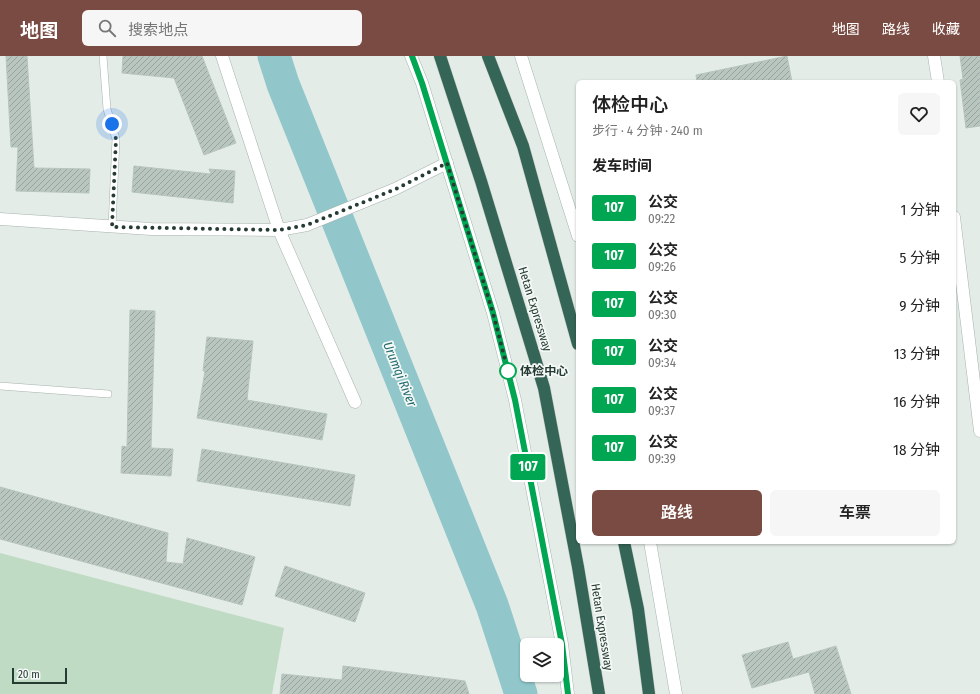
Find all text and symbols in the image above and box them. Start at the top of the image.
search box [82,10,362,46]
icon: search [96,17,118,39]
text: 地图 [20,19,58,42]
text: 搜索地点 [128,21,188,39]
text: 地图 [832,21,860,38]
text: 路线 [882,21,910,38]
text: 收藏 [932,21,960,38]
text: 体检中心 [592,93,668,116]
button: heart [898,93,940,135]
your location [102,114,122,134]
text: 步行 · 4 分钟 · 240 m [592,123,703,138]
text: 发车时间 [592,157,652,175]
text: 公交 [648,193,678,211]
text: 107 [604,199,624,216]
text: 1 分钟 [901,201,940,219]
text: 09:22 [648,211,675,226]
text: 公交 [648,241,678,259]
text: 107 [604,247,624,264]
text: 5 分钟 [900,249,940,267]
text: 09:26 [648,259,676,274]
street label: Hetan Expressway [515,265,555,354]
text: 公交 [648,289,678,307]
text: 107 [604,295,624,312]
text: 9 分钟 [899,297,940,315]
text: 09:30 [648,307,677,322]
text: 公交 [648,337,678,355]
water label: Urumqi River [380,339,420,409]
text: 107 [604,343,624,360]
text: 13 分钟 [894,345,940,363]
text: 09:34 [648,355,676,370]
marker: 体检中心 [499,362,517,380]
place label: 体检中心 [520,364,568,378]
text: 公交 [648,385,678,403]
text: 107 [604,391,624,408]
text: 16 分钟 [893,393,940,411]
text: 09:37 [648,403,675,418]
text: 公交 [648,433,678,451]
text: 107 [604,439,624,456]
text: 18 分钟 [893,441,940,459]
text: 09:39 [648,451,676,466]
line badge: 107 [505,454,551,480]
text: 107 [518,458,538,475]
button: 路线 [592,490,762,536]
button: 车票 [770,490,940,536]
street label: Hetan Expressway [588,582,616,672]
map controls [520,638,564,682]
button: layers [520,638,564,682]
scale bar [12,666,67,685]
text: 20 m [18,668,40,681]

